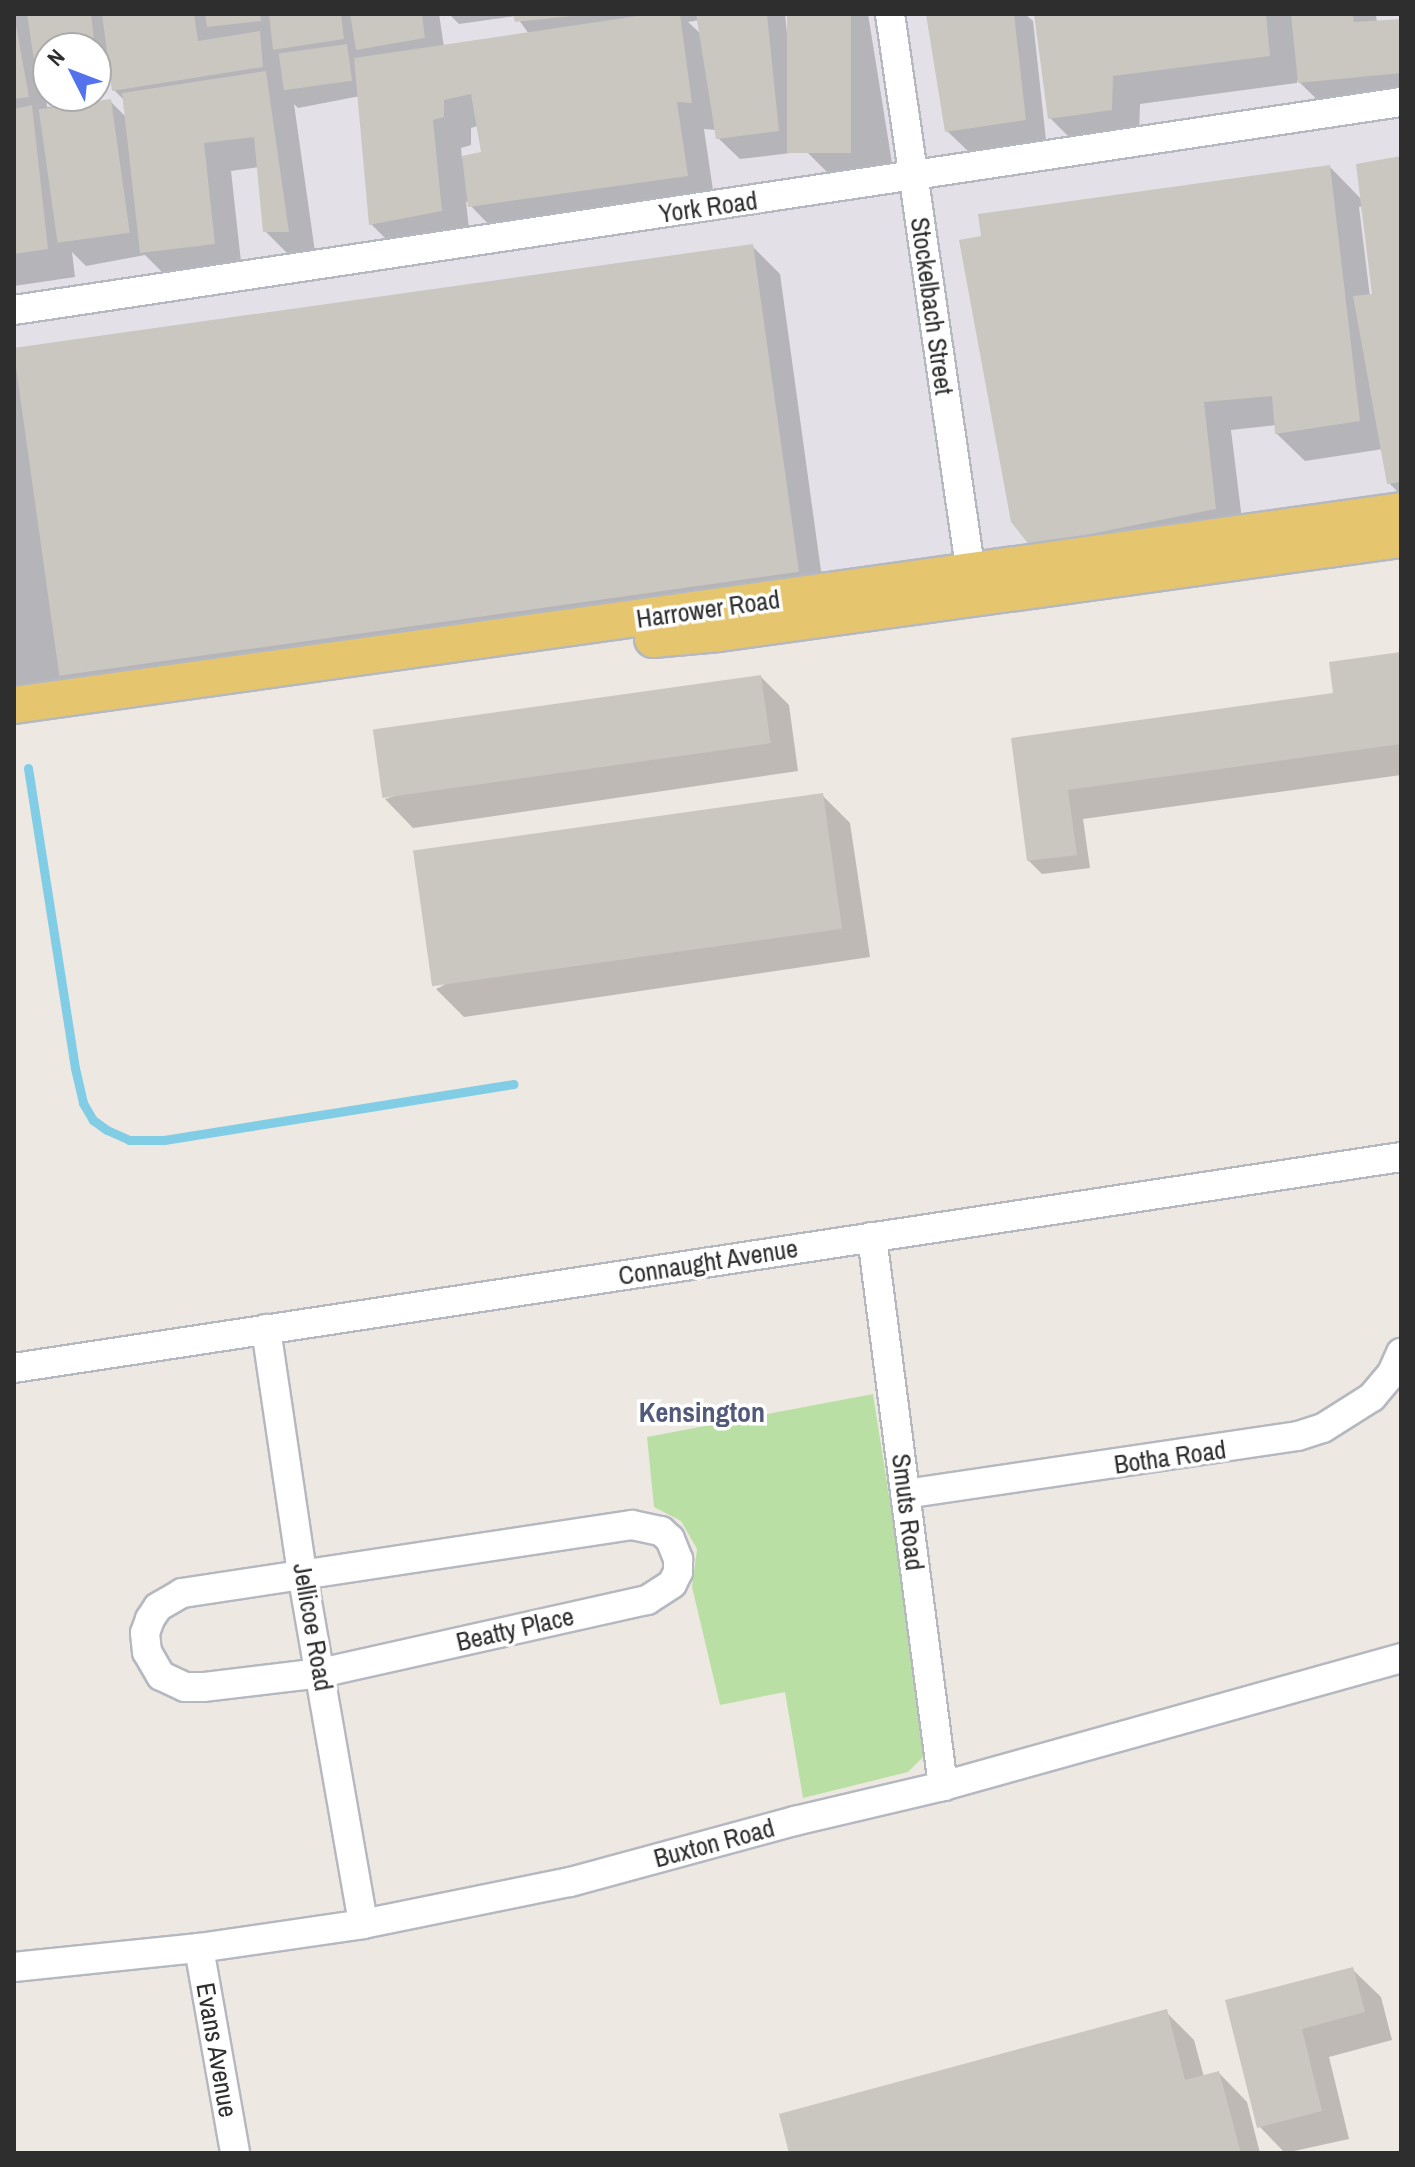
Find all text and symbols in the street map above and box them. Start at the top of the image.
north arrow [32,32,112,112]
text: N [40,42,71,72]
street label: York Road [657,185,759,229]
street label: Stockelbach Street [904,215,960,397]
street label: Harrower Road [634,583,782,635]
street label: Connaught Avenue [616,1232,800,1292]
district label: Kensington [639,1395,765,1429]
street label: Botha Road [1112,1434,1228,1480]
street label: Smuts Road [885,1452,931,1572]
street label: Jellicoe Road [286,1561,340,1693]
street label: Beatty Place [453,1600,577,1658]
street label: Buxton Road [650,1812,778,1874]
street label: Evans Avenue [190,1980,244,2120]

